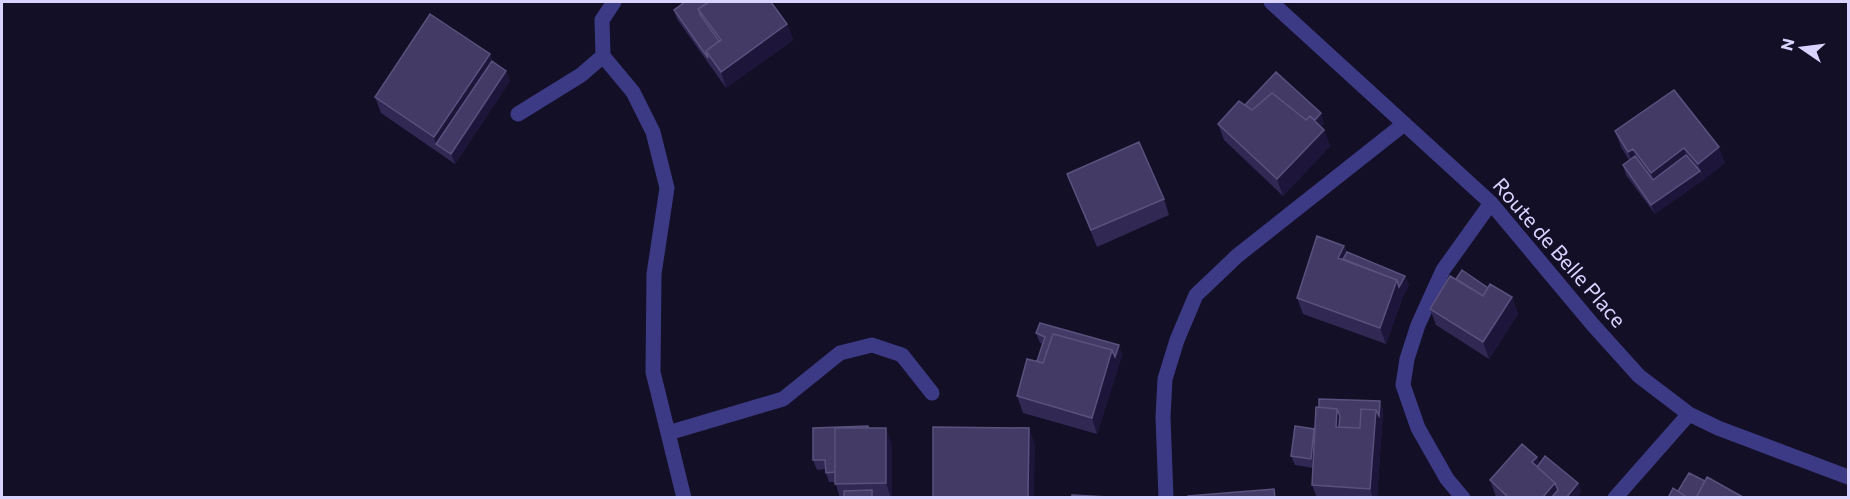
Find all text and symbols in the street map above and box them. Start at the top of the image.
north arrow [1772,18,1832,78]
text: N [1776,36,1798,52]
street label: Route de Belle Place [1488,172,1632,332]

